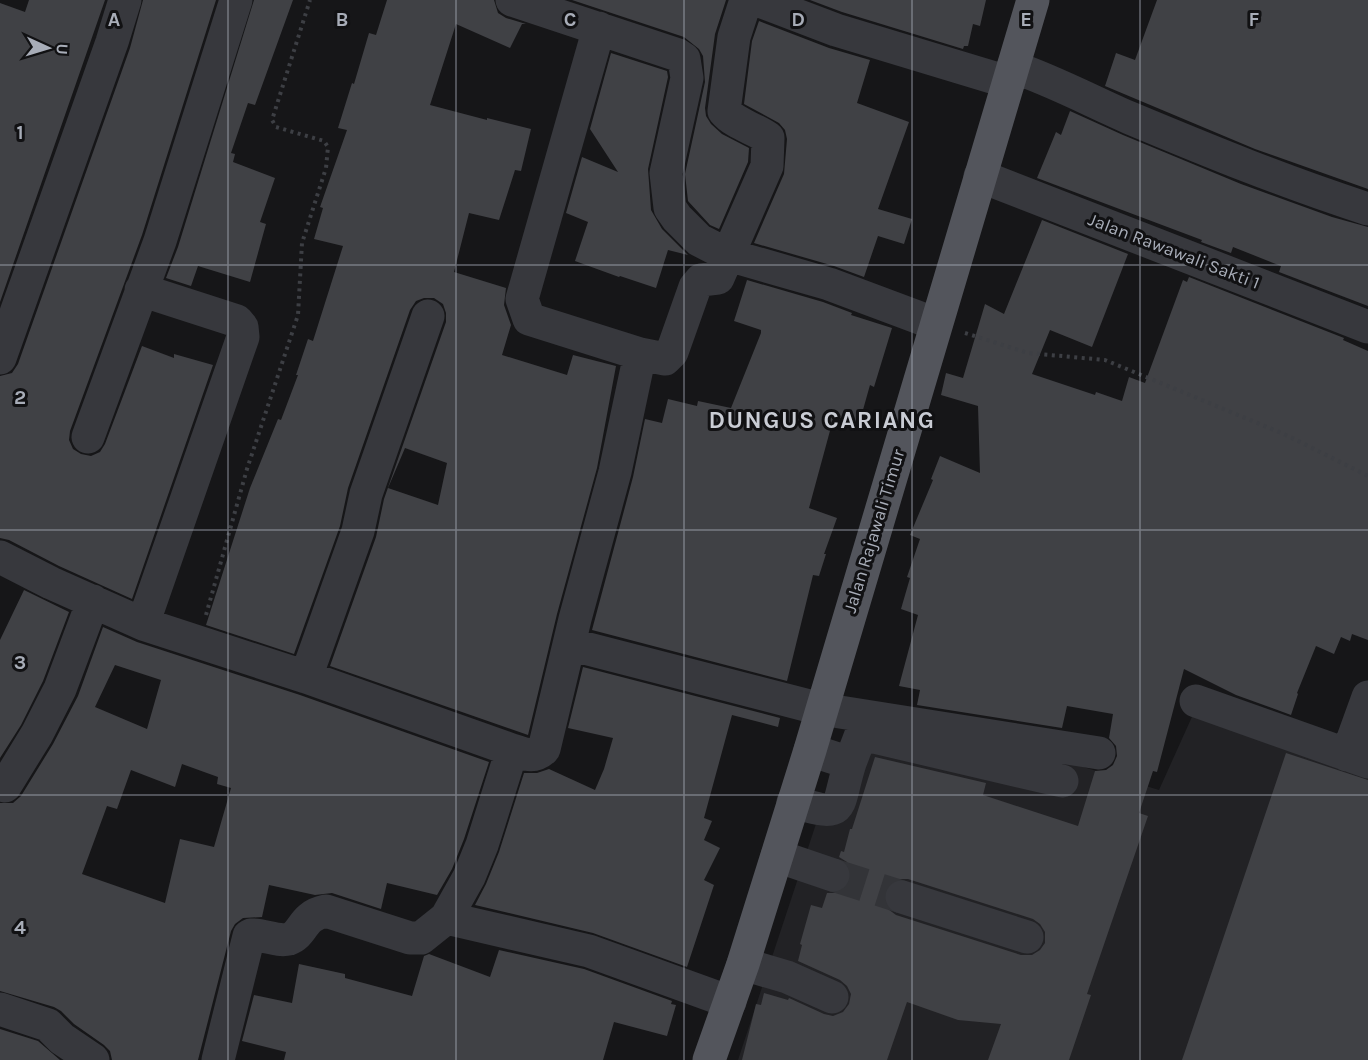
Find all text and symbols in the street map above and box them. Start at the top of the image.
text: A [108,8,121,31]
text: B [336,8,348,31]
text: C [564,8,576,31]
text: D [791,8,805,31]
text: E [1020,8,1032,31]
text: F [1249,8,1260,31]
north arrow [18,18,78,78]
text: U [53,43,72,55]
text: 1 [16,121,24,144]
street label: Jalan Rawawali Sakti 1 [1085,208,1263,294]
text: 2 [14,386,26,409]
district label: DUNGUS CARIANG [709,406,935,434]
street label: Jalan Rajawali Timur [839,446,910,616]
text: 3 [14,651,26,674]
text: 4 [14,916,26,939]

